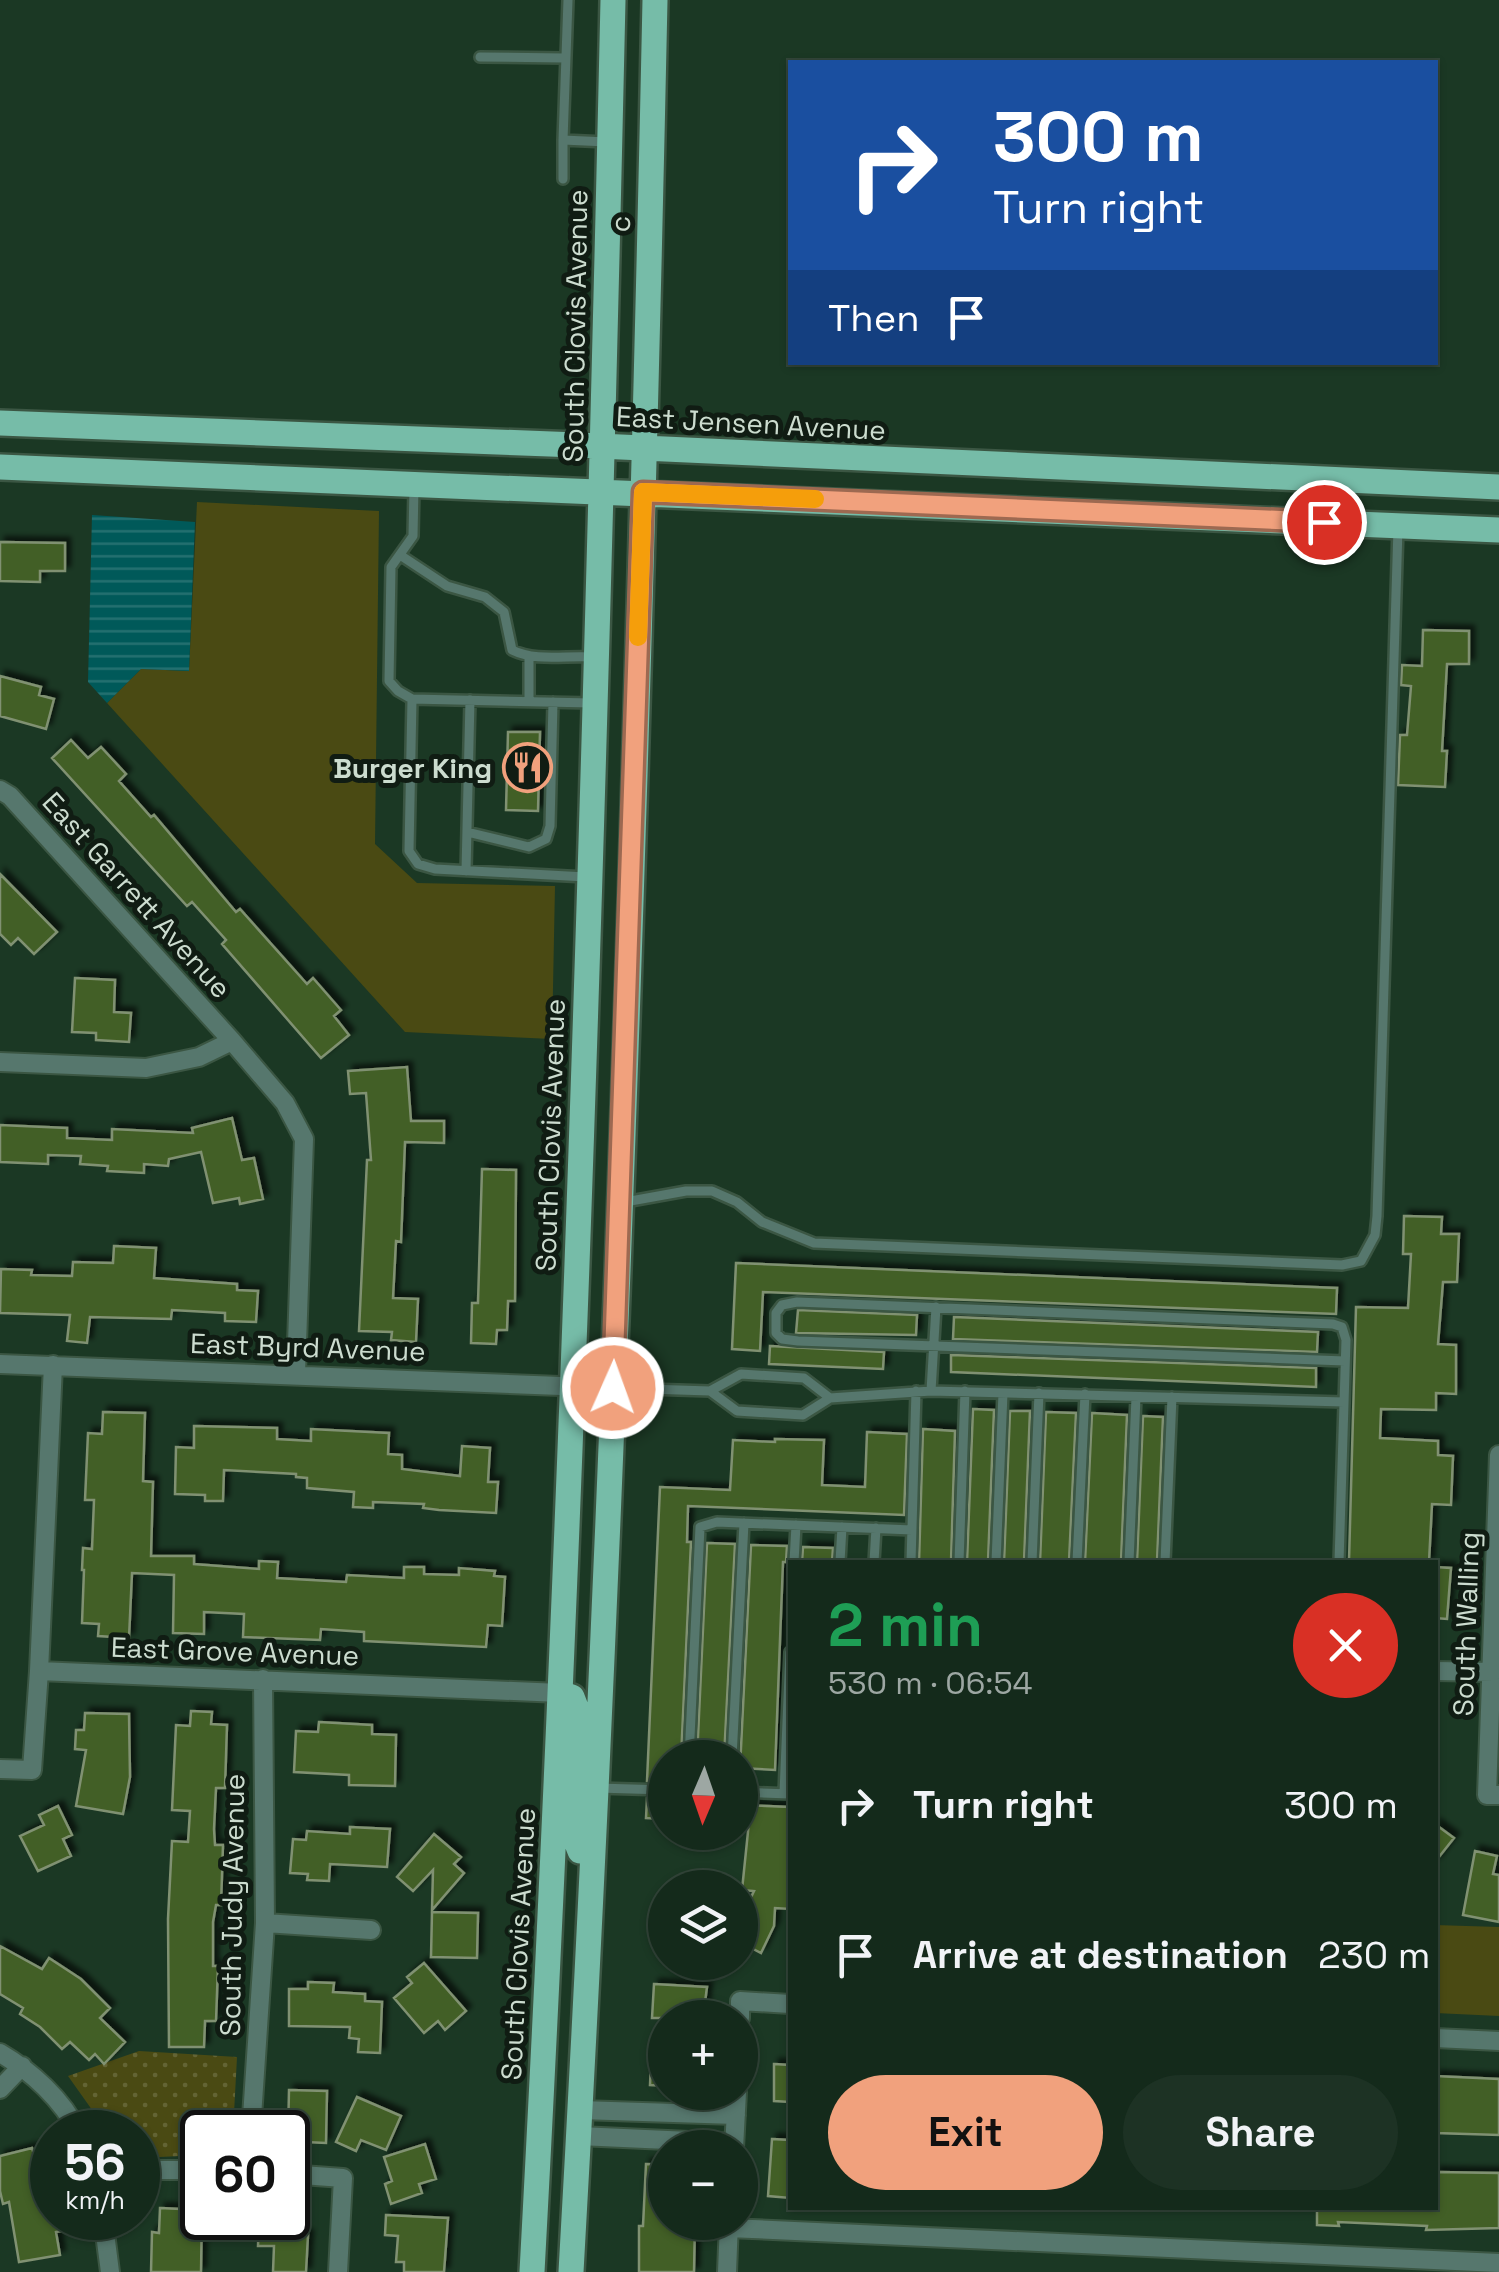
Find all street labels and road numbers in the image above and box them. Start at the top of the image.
street label: South Clovis Avenue [555,189,595,463]
street label: c [602,215,638,233]
street label: East Jensen Avenue [615,398,887,448]
street label: East Garrett Avenue [35,784,239,1006]
street label: South Clovis Avenue [527,998,573,1272]
street label: East Byrd Avenue [190,1325,426,1369]
street label: South Walling [1445,1531,1487,1717]
street label: East Grove Avenue [110,1629,360,1673]
street label: South Judy Avenue [212,1773,252,2037]
street label: South Clovis Avenue [493,1807,543,2081]

